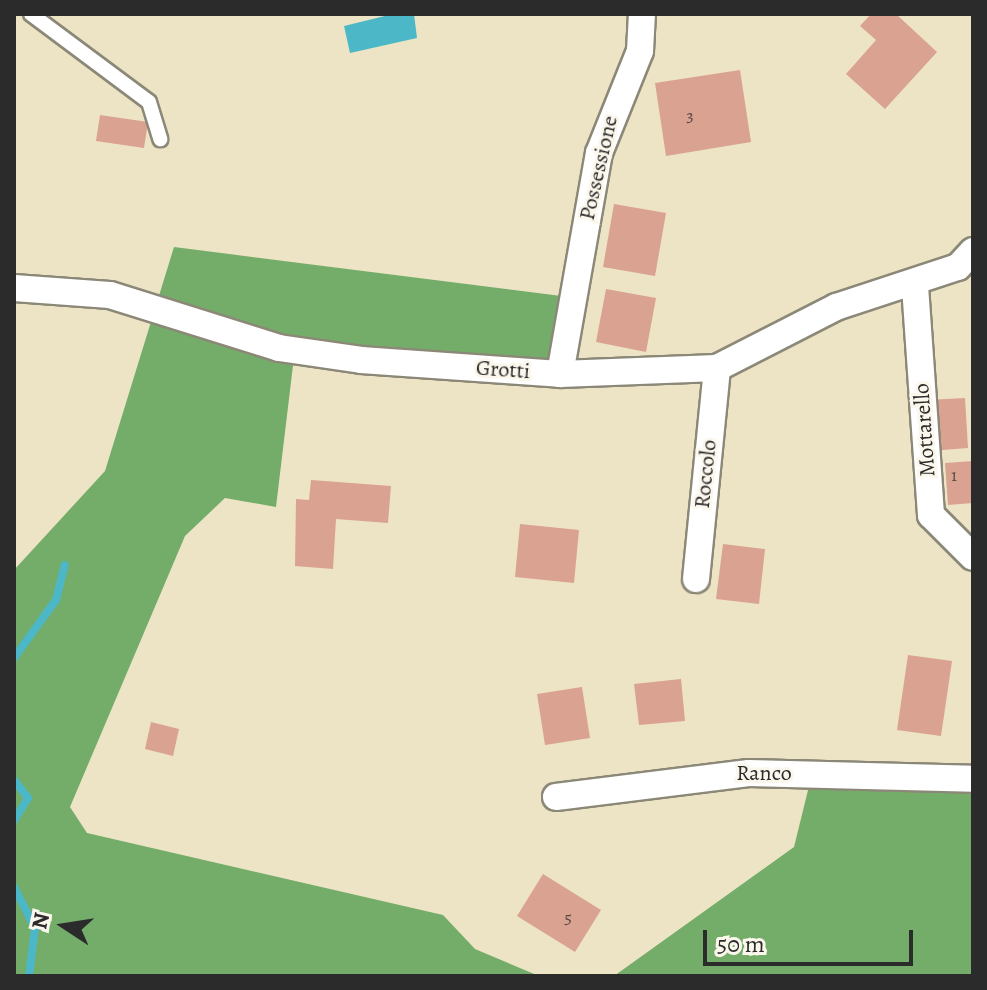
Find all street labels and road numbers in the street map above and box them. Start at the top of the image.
street label: Possessione [574,113,624,223]
street label: Grotti [475,355,531,385]
street label: Mottarello [909,382,941,478]
street label: Roccolo [689,438,723,510]
street label: Ranco [736,761,792,787]

